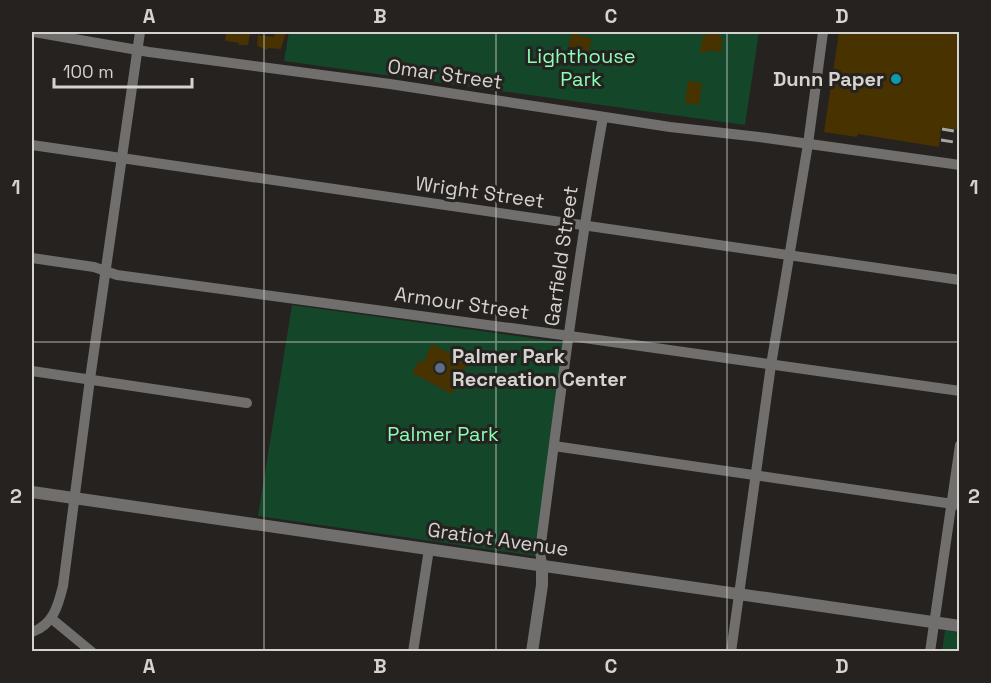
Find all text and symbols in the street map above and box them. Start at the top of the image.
text: A [143,3,156,29]
text: B [373,3,387,29]
text: C [605,3,618,29]
text: D [835,3,849,29]
park label: Lighthouse Park [526,43,636,92]
scale bar [54,51,192,89]
street label: Omar Street [386,53,504,95]
text: 100 m [63,60,114,83]
place label: Dunn Paper [773,66,884,92]
marker: Dunn Paper [889,72,903,86]
street label: Wright Street [414,170,546,214]
text: 1 [11,174,21,200]
text: 1 [969,174,979,200]
street label: Garfield Street [538,184,584,328]
street label: Armour Street [393,281,531,325]
place label: Palmer Park Recreation Center [452,343,627,392]
marker: Palmer Park Recreation Center [433,361,447,375]
park label: Palmer Park [387,421,499,447]
text: 2 [10,483,22,509]
text: 2 [968,483,980,509]
street label: Gratiot Avenue [426,516,570,562]
text: A [143,653,156,679]
text: B [373,653,387,679]
text: C [605,653,618,679]
text: D [835,653,849,679]

